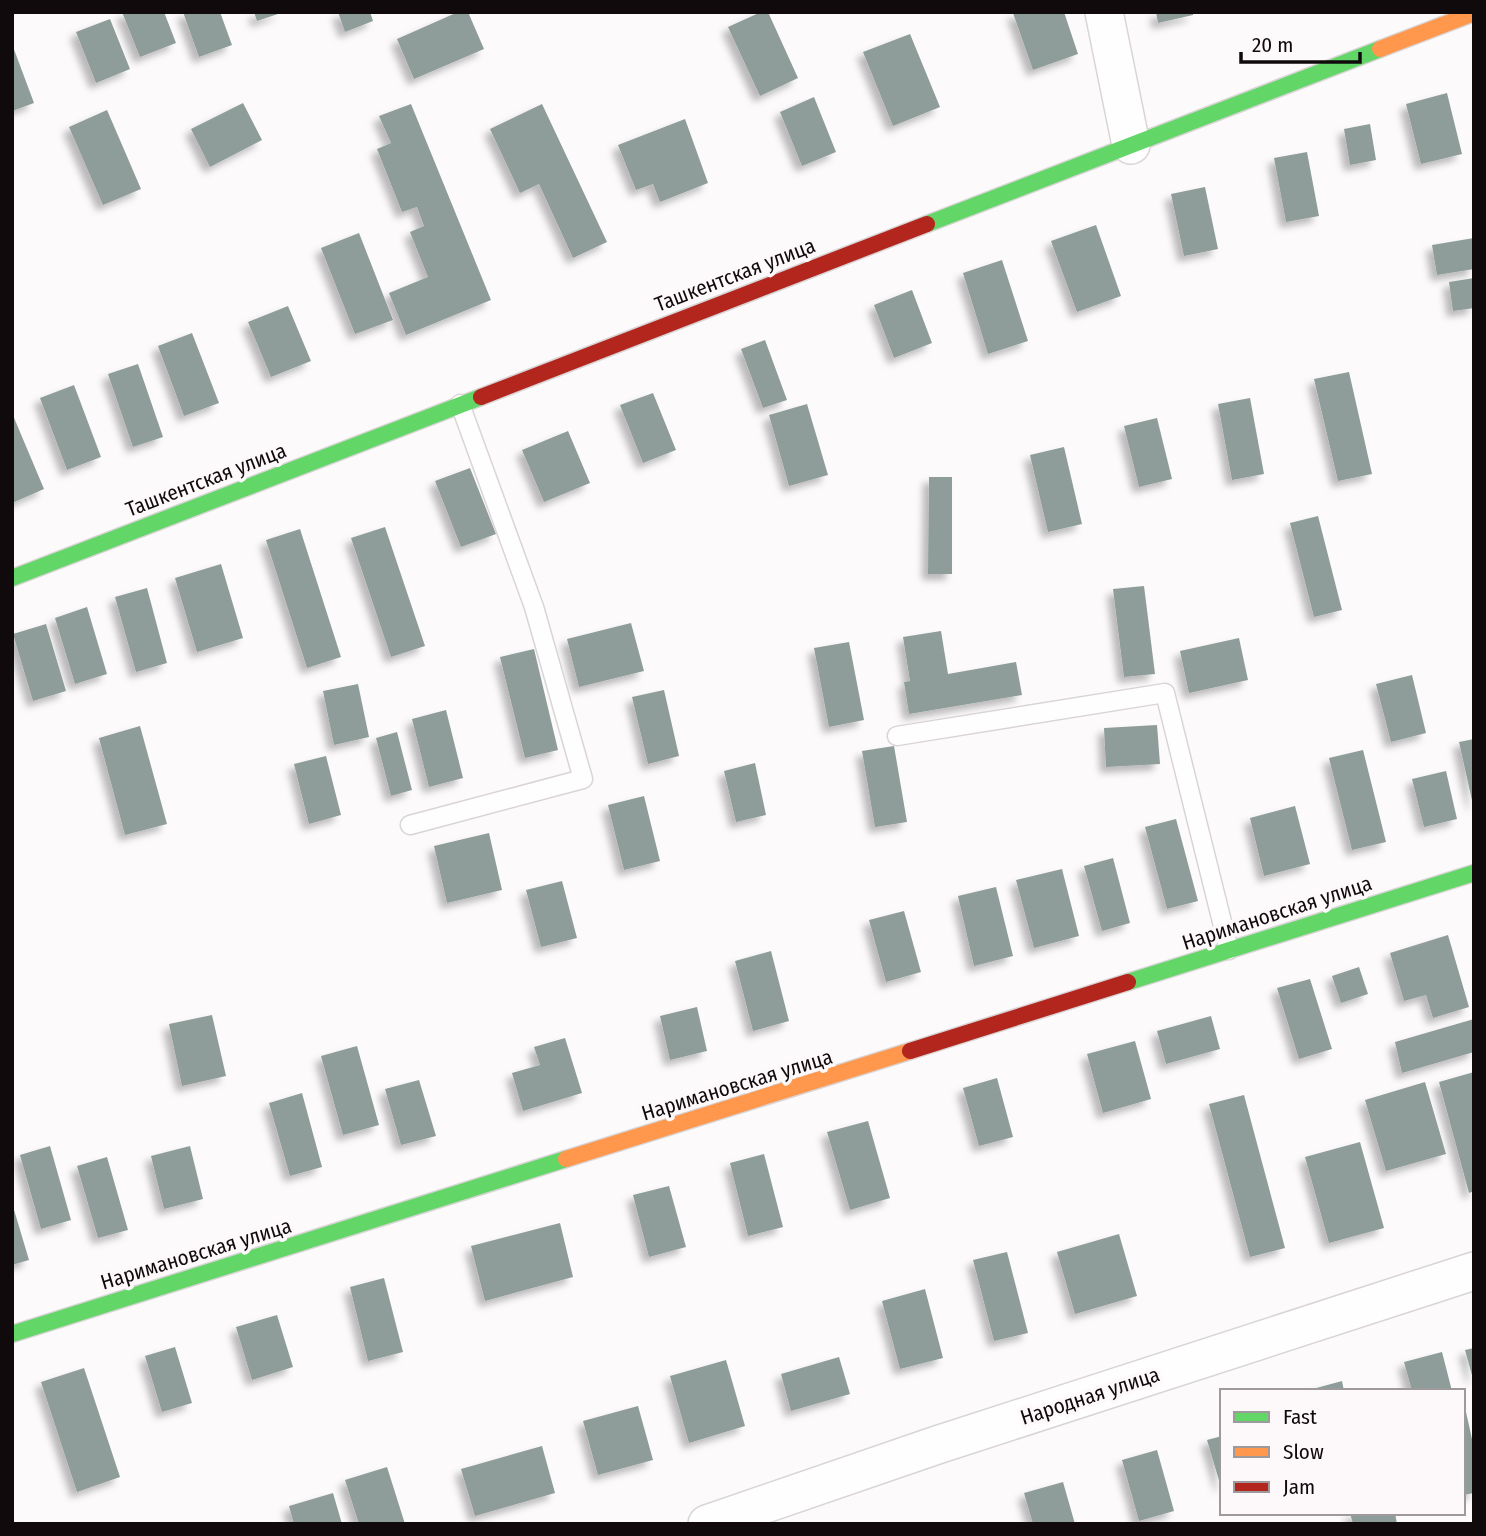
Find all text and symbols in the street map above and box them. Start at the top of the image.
scale bar [1241,21,1360,65]
text: 20 m [1252,32,1293,58]
street label: Ташкентская улица [651,232,819,318]
street label: Ташкентская улица [122,437,290,523]
street label: Наримановская улица [1179,870,1375,956]
street label: Наримановская улица [639,1044,835,1126]
street label: Наримановская улица [98,1213,294,1295]
street label: Народная улица [1017,1361,1163,1431]
legend [1220,1389,1465,1515]
text: Fast [1283,1404,1317,1430]
text: Slow [1283,1439,1324,1465]
text: Jam [1283,1474,1315,1500]

